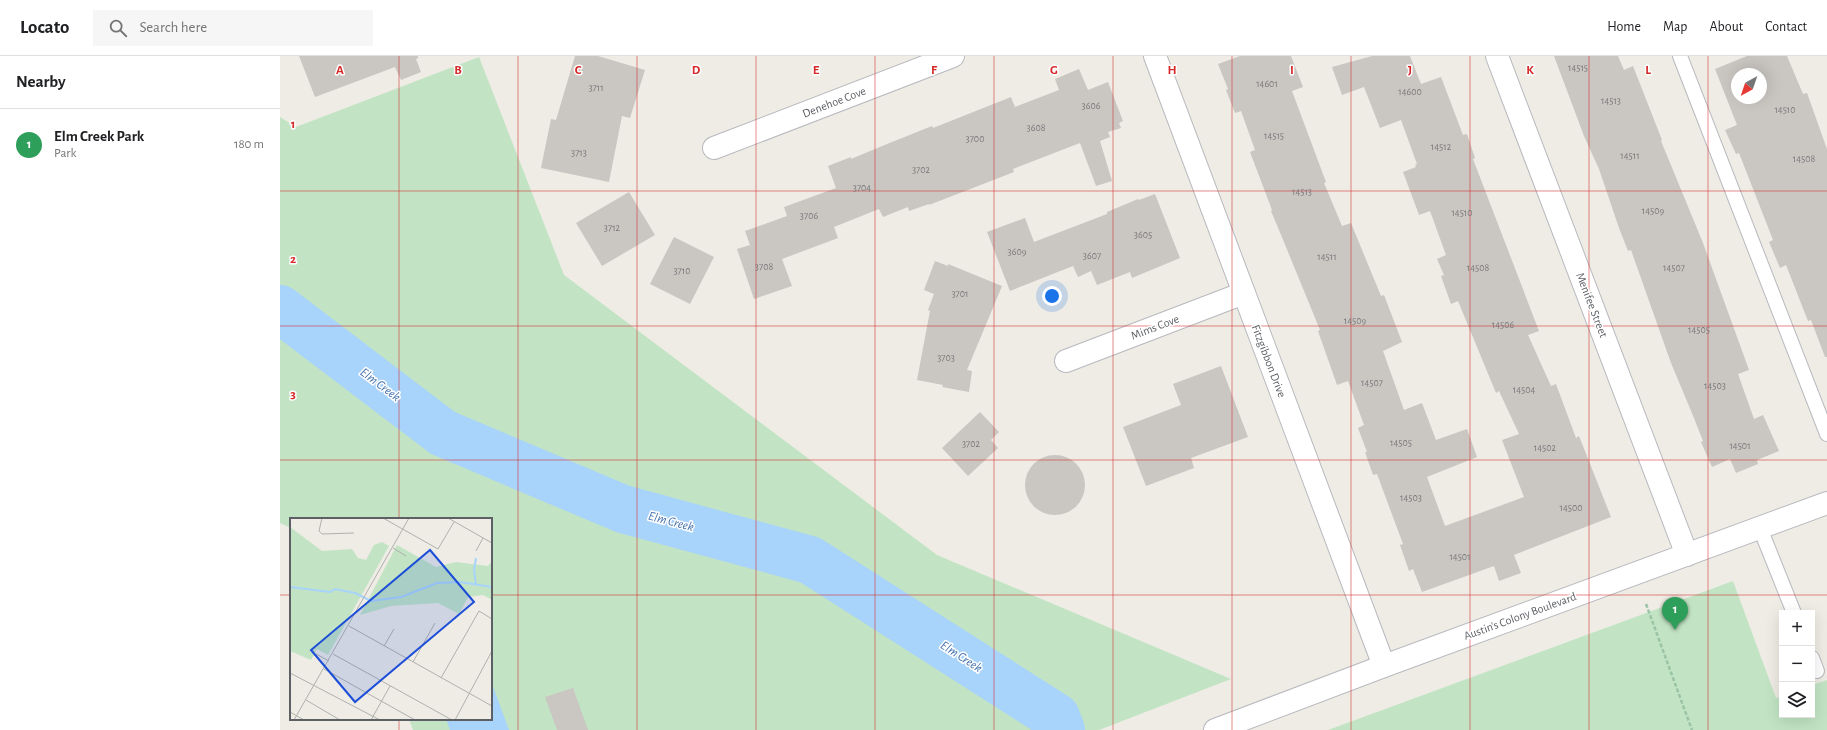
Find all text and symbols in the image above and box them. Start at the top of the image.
search box [93,10,373,46]
icon: search [107,17,129,39]
text: Locato [20,18,69,37]
text: Search here [139,20,207,35]
text: Home [1607,20,1641,34]
text: Map [1663,20,1687,34]
text: About [1709,20,1743,34]
text: Contact [1765,20,1807,34]
house number: 14515 [1568,63,1588,73]
text: A [336,64,344,77]
text: B [454,64,462,77]
text: C [575,64,582,77]
text: D [692,64,701,77]
text: E [813,64,820,77]
text: F [931,64,938,77]
text: G [1050,64,1058,77]
text: H [1167,64,1177,77]
text: I [1290,64,1294,77]
text: J [1408,64,1412,77]
text: K [1526,64,1534,77]
text: L [1645,64,1651,77]
north arrow [1731,68,1767,104]
text: Nearby [16,73,66,90]
house number: 14601 [1256,79,1278,89]
house number: 3711 [588,83,604,93]
street label: Denehoe Cove [801,84,867,120]
house number: 14600 [1398,87,1422,97]
house number: 14513 [1601,96,1621,106]
house number: 3606 [1082,101,1101,111]
house number: 14510 [1774,105,1796,115]
text: 1 [291,118,295,131]
house number: 3608 [1027,123,1046,133]
text: Elm Creek Park [54,129,144,144]
house number: 14515 [1264,131,1284,141]
house number: 3700 [966,134,984,144]
text: 1 [27,138,31,151]
text: 180 m [234,138,264,151]
house number: 14512 [1431,142,1452,152]
text: Park [54,147,76,160]
house number: 3713 [571,148,587,158]
house number: 14511 [1620,151,1640,161]
house number: 14508 [1793,154,1815,164]
house number: 3702 [912,165,931,175]
house number: 3704 [853,183,871,193]
house number: 14513 [1292,187,1312,197]
house number: 14509 [1642,206,1664,216]
house number: 14510 [1451,208,1473,218]
house number: 3706 [800,211,818,221]
house number: 3712 [604,223,621,233]
house number: 3605 [1134,230,1152,240]
house number: 3609 [1008,247,1027,257]
house number: 3607 [1083,251,1101,261]
house number: 14511 [1317,252,1337,262]
text: 2 [290,253,296,266]
house number: 3708 [755,262,773,272]
house number: 14508 [1467,263,1489,273]
house number: 14507 [1663,263,1685,273]
house number: 3710 [673,266,691,276]
street label: Menifee Street [1574,271,1610,339]
your location [1042,286,1062,306]
house number: 3701 [951,289,969,299]
street label: Mims Cove [1129,312,1181,342]
house number: 14509 [1344,316,1366,326]
house number: 14506 [1492,320,1514,330]
street label: Fitzgibbon Drive [1250,323,1288,399]
house number: 14505 [1688,325,1710,335]
house number: 3703 [937,353,955,363]
water label: Elm Creek [357,366,403,404]
house number: 14507 [1361,378,1383,388]
house number: 14503 [1704,381,1726,391]
house number: 14504 [1513,385,1535,395]
text: 3 [290,388,296,401]
house number: 14505 [1390,438,1412,448]
house number: 3702 [962,439,981,449]
house number: 14501 [1729,441,1751,451]
house number: 14502 [1534,443,1557,453]
house number: 14503 [1400,493,1422,503]
house number: 14500 [1560,503,1583,513]
water label: Elm Creek [647,510,695,534]
inset map [290,518,492,720]
house number: 14501 [1449,552,1471,562]
street label: Austin's Colony Boulevard [1462,590,1578,643]
pin: 1 [1662,597,1688,630]
map controls [1779,610,1815,718]
button: + [1779,610,1815,646]
water label: Elm Creek [938,639,984,675]
button: − [1779,646,1815,682]
button: layers [1779,682,1815,718]

